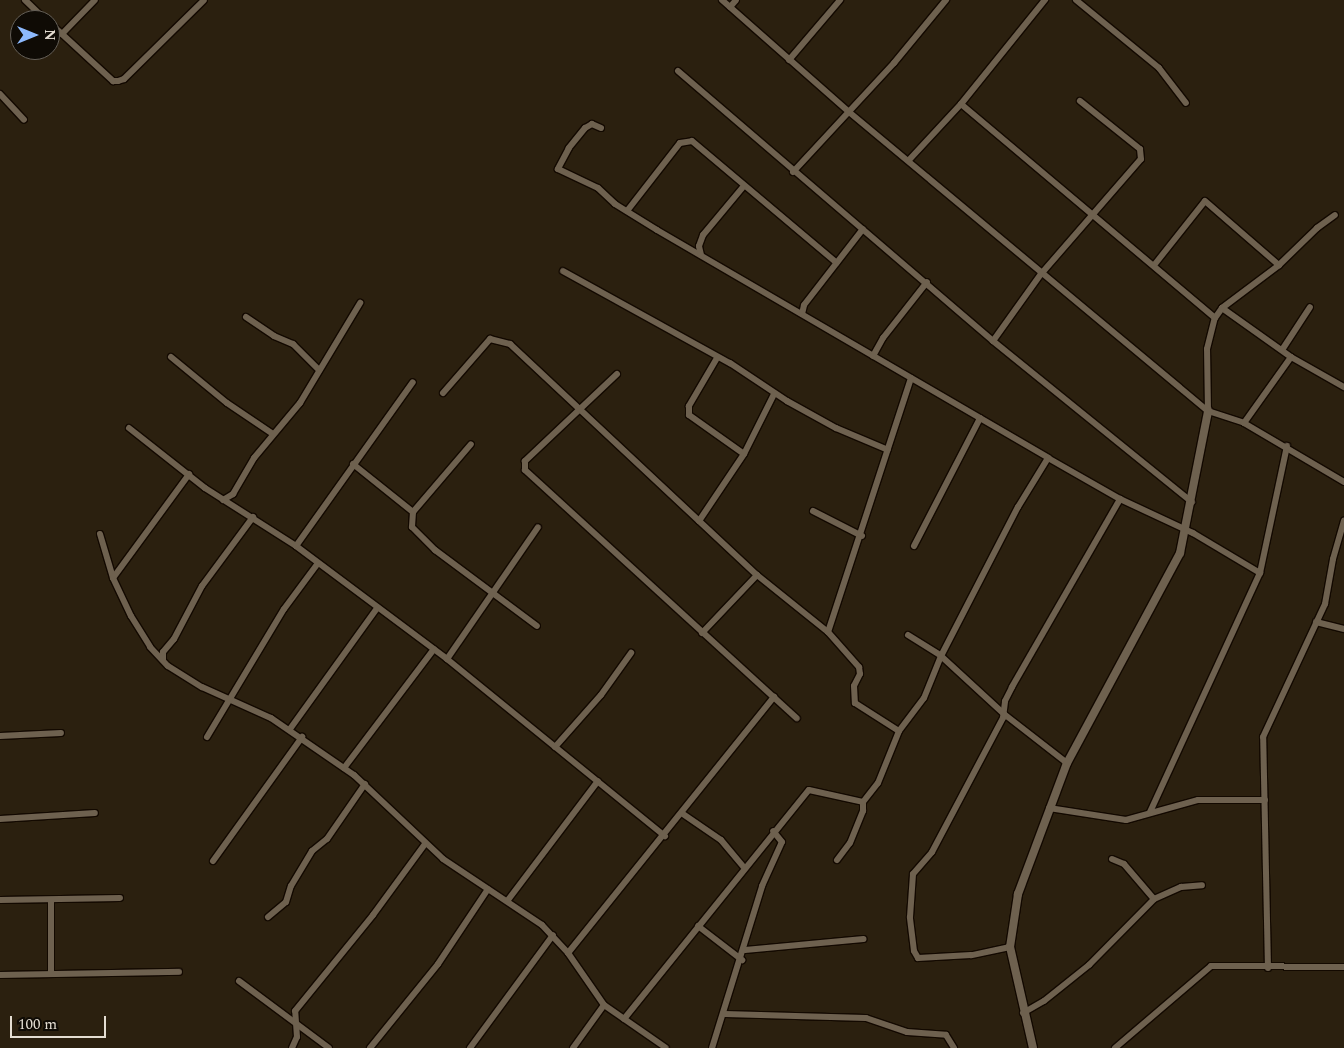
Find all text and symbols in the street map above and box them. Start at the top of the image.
north arrow [10,10,60,60]
text: N [39,29,60,41]
scale bar [12,1006,109,1038]
text: 100 m [18,1013,57,1036]

